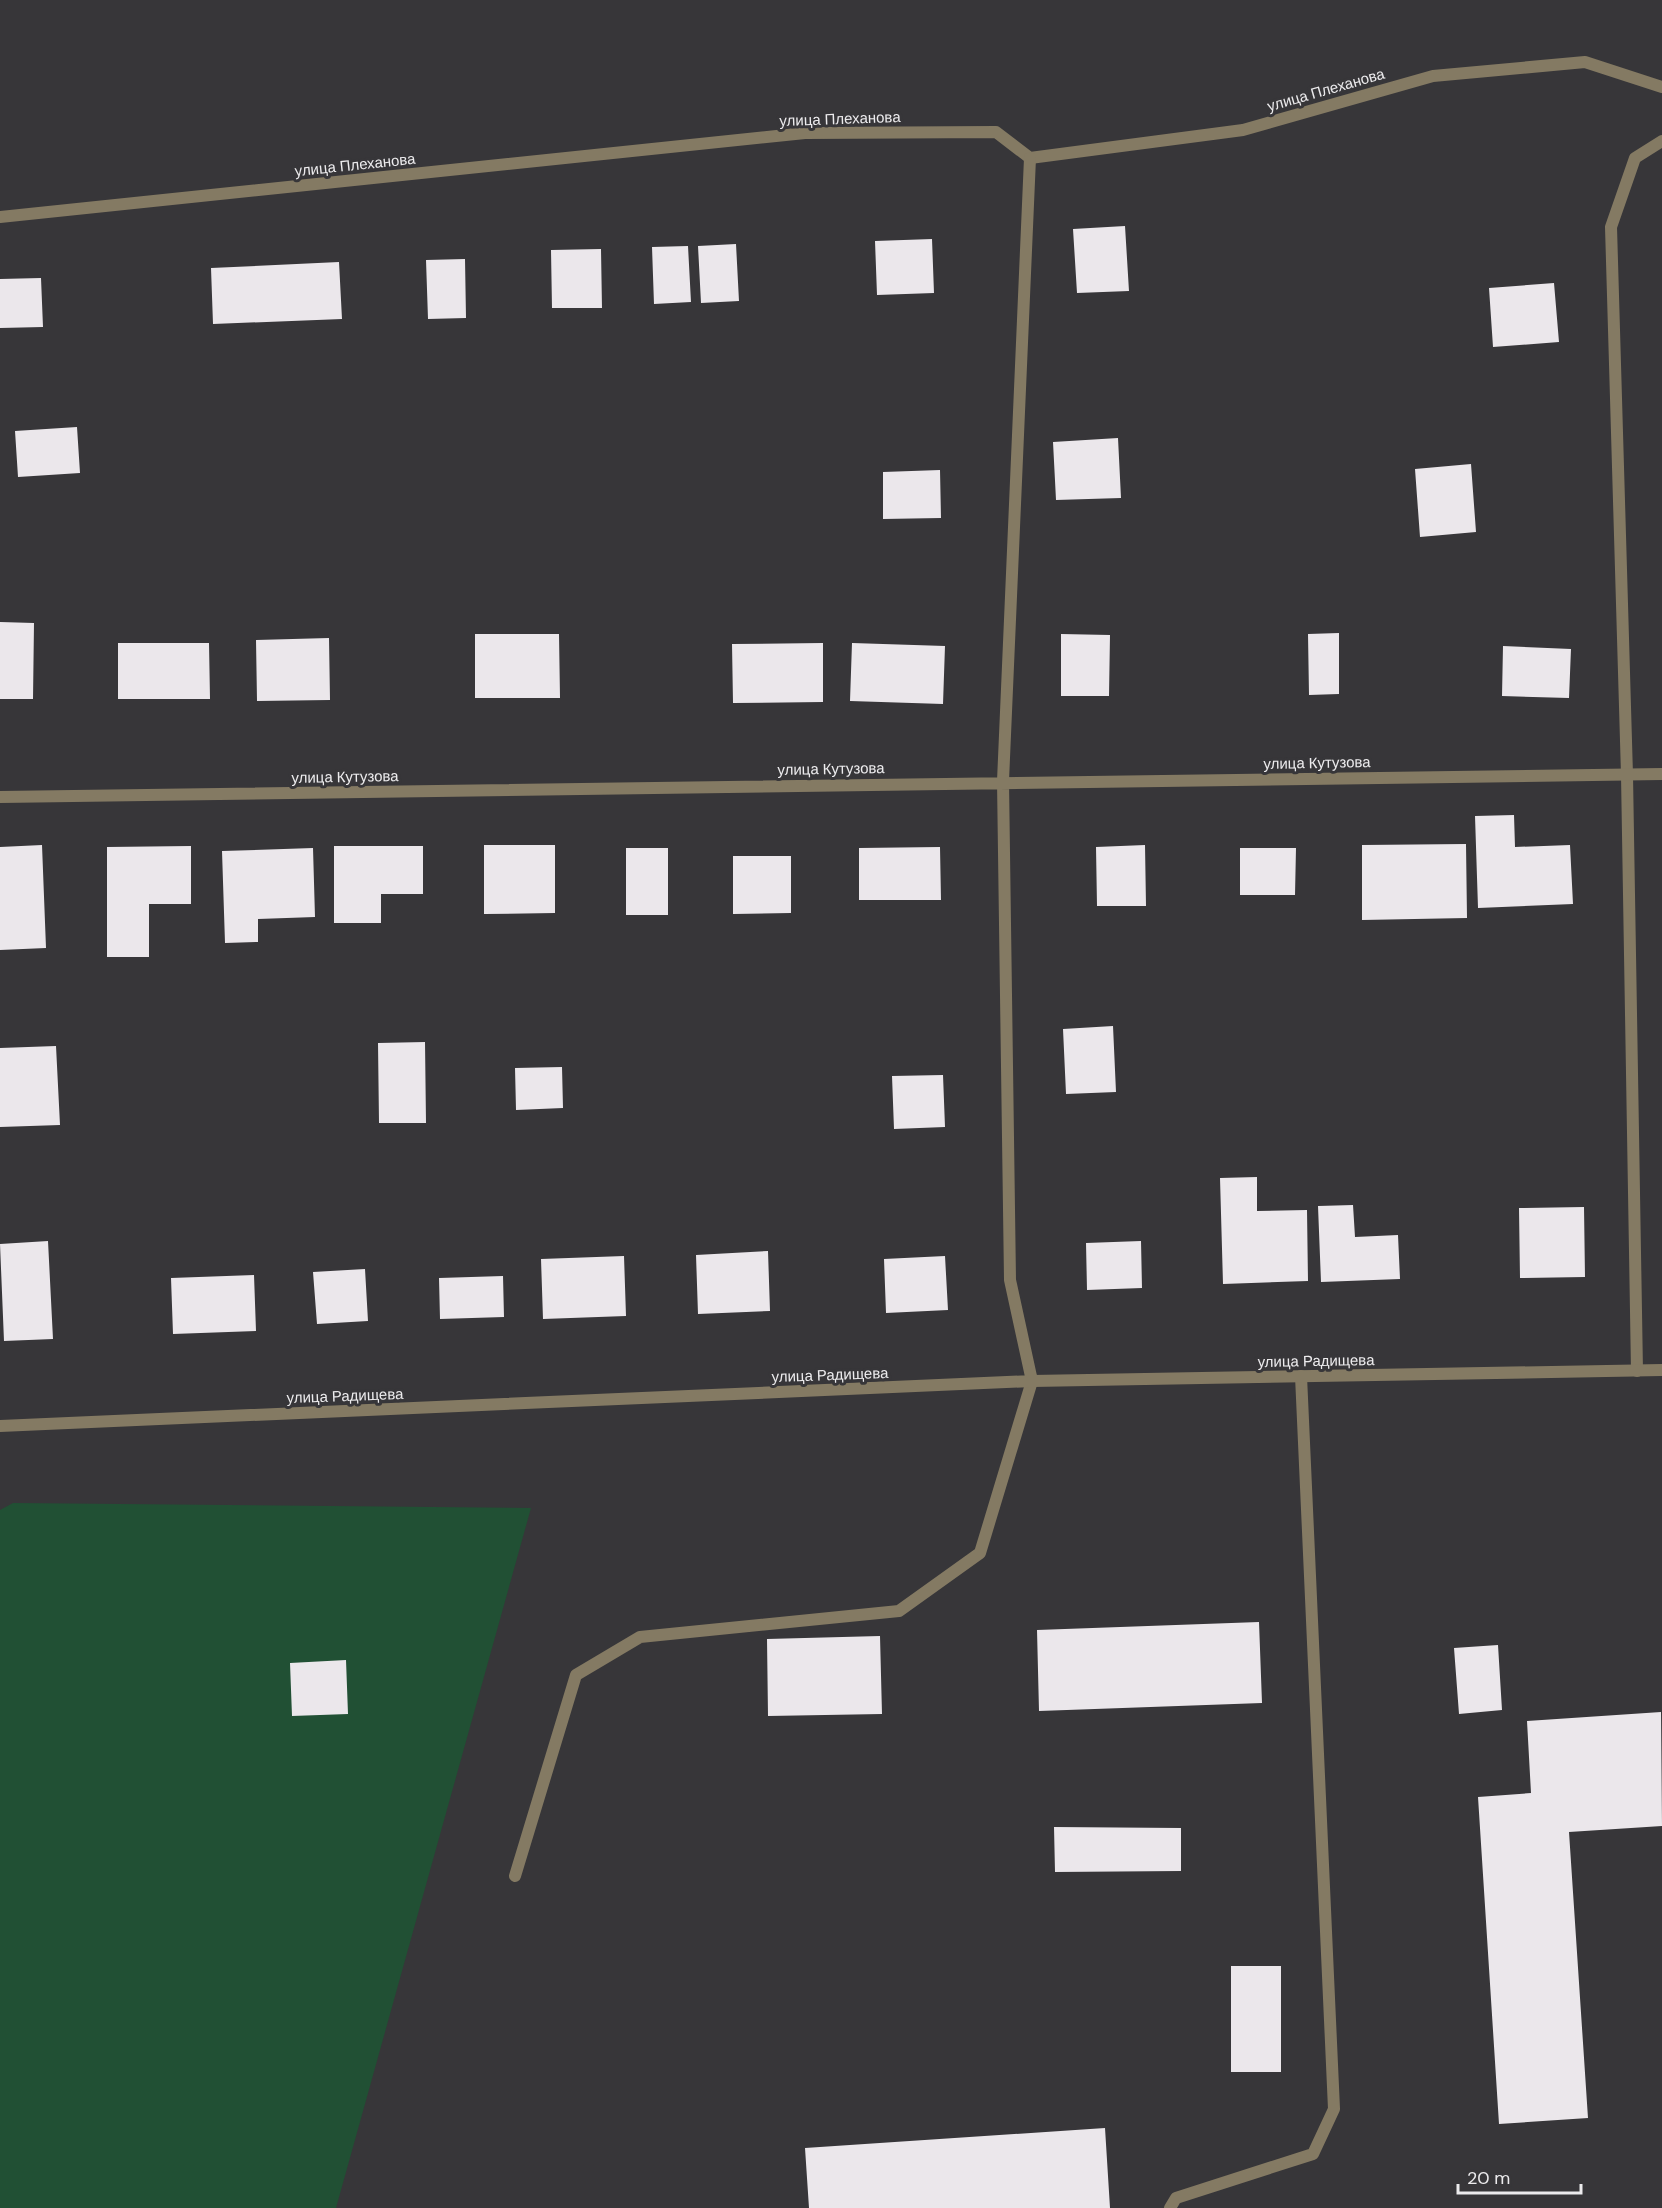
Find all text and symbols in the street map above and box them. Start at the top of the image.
street label: улица Плеханова [1265,64,1388,116]
street label: улица Плеханова [779,107,902,131]
street label: улица Плеханова [294,149,417,181]
street label: улица Кутузова [1263,752,1371,774]
street label: улица Кутузова [777,758,885,780]
street label: улица Кутузова [291,766,399,788]
street label: улица Радищева [1257,1350,1375,1372]
street label: улица Радищева [771,1363,889,1387]
street label: улица Радищева [286,1384,404,1408]
scale bar [1458,2157,1581,2195]
text: 20 m [1467,2166,1510,2190]

